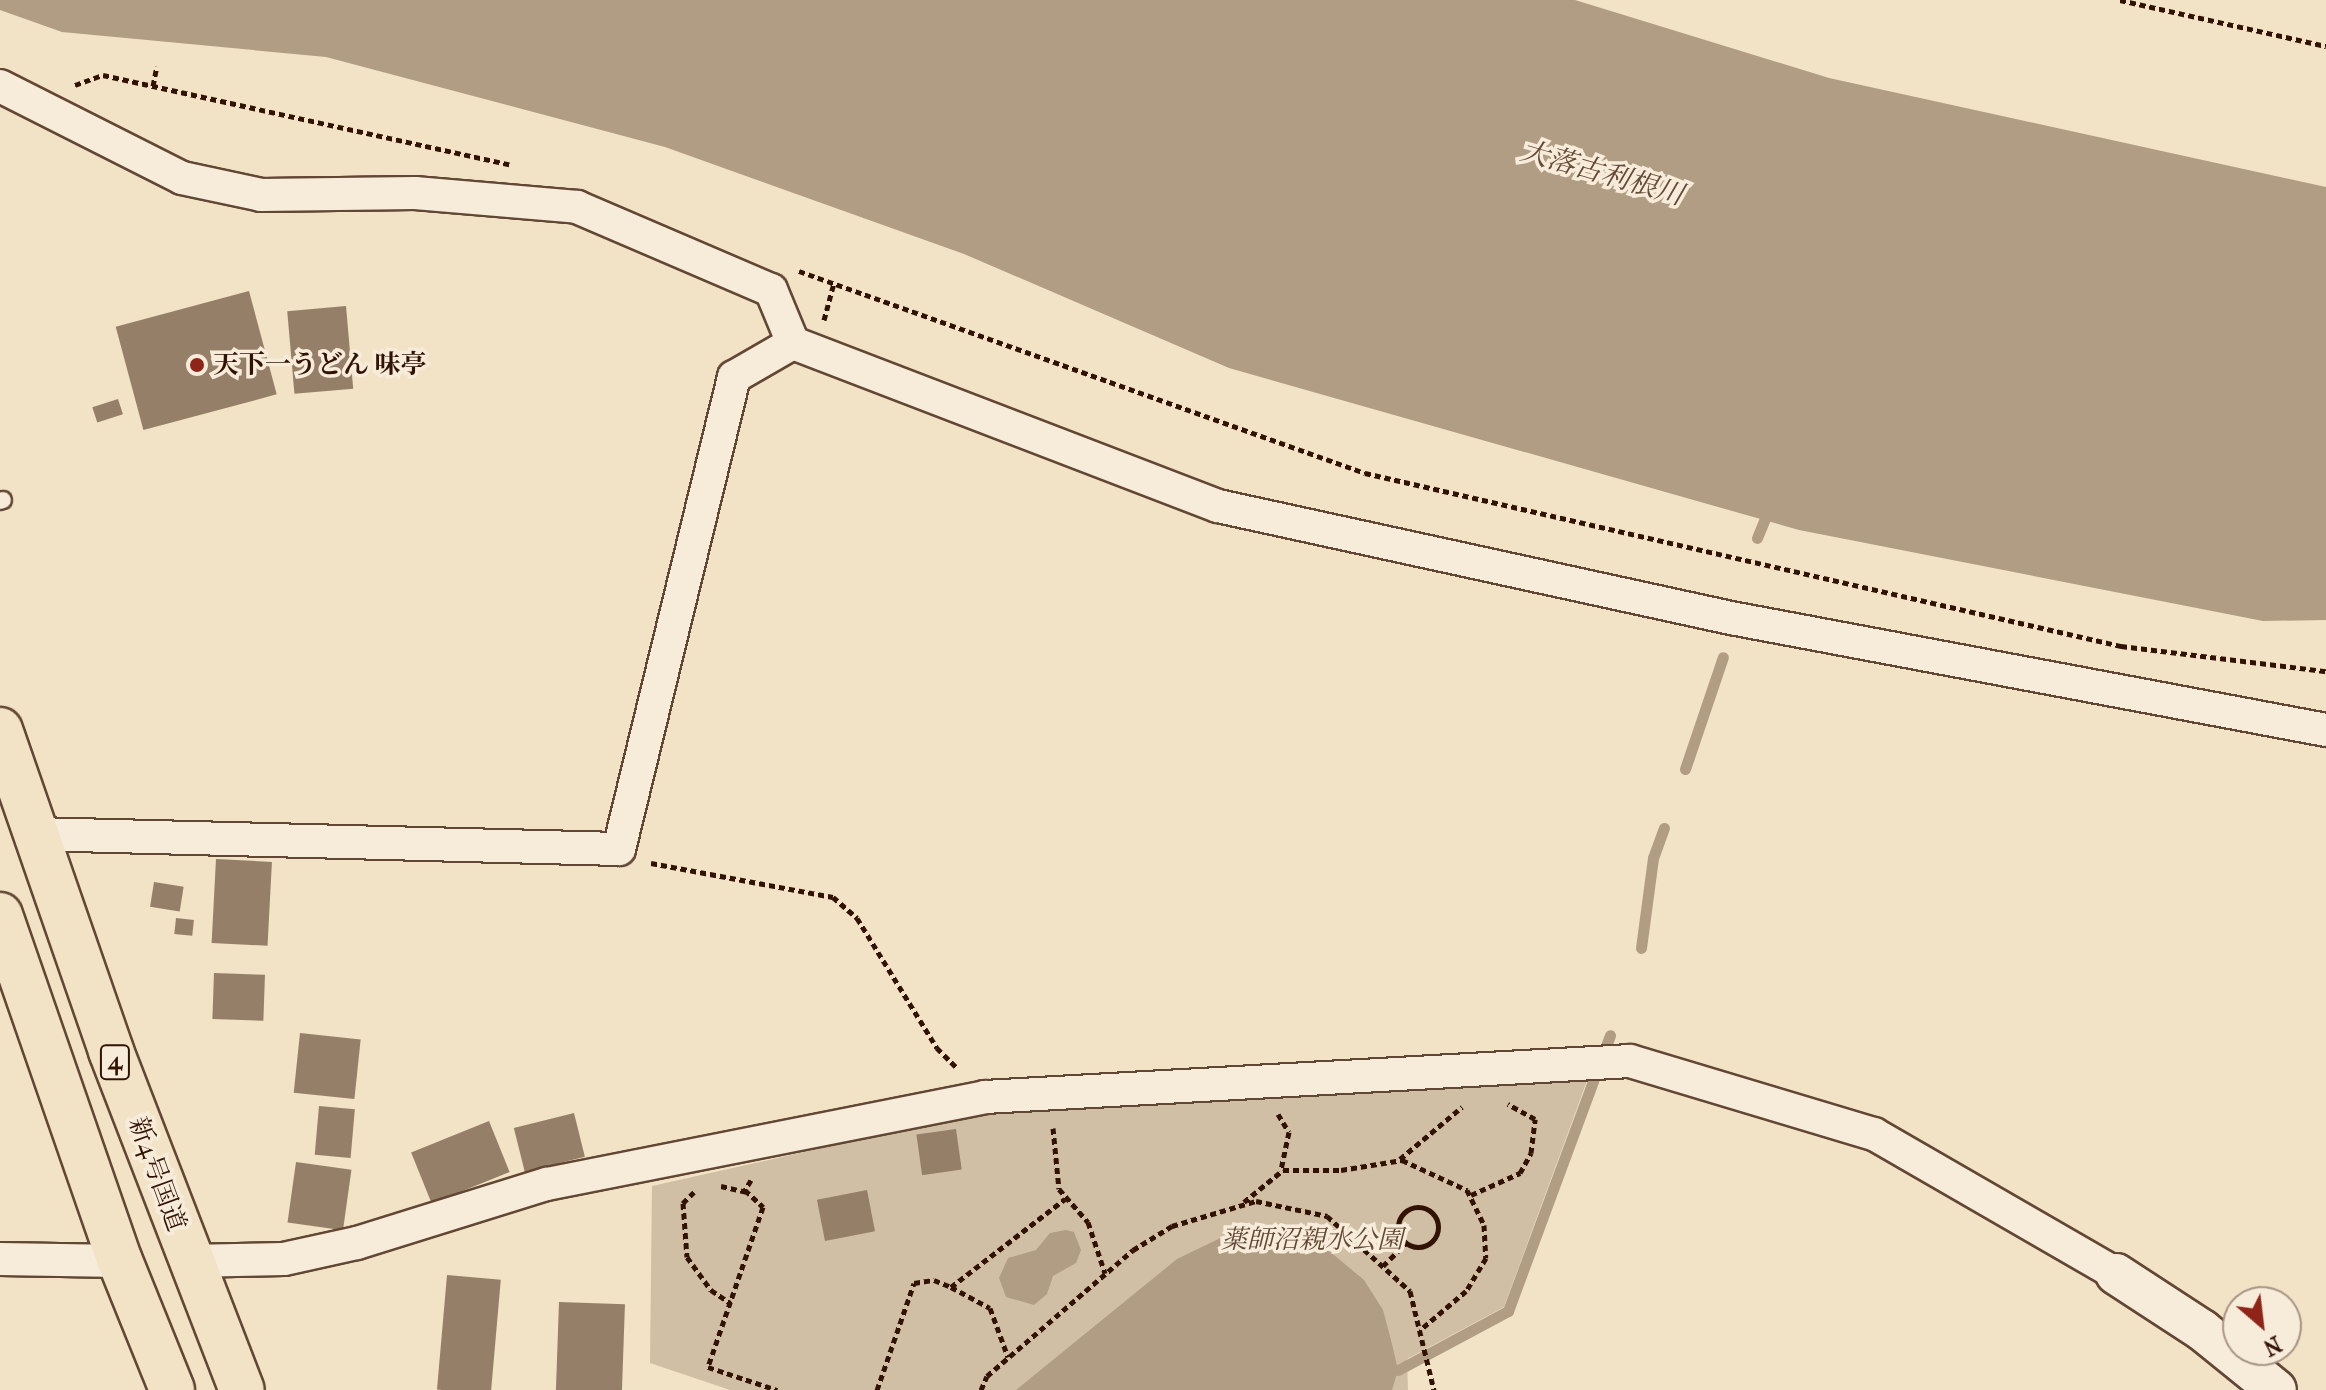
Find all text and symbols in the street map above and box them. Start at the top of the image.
water label: 大落古利根川 [1517,134,1687,212]
place label: 天下一うどん 味亭 [213,349,427,381]
marker: 天下一うどん 味亭 [188,356,206,374]
road number: 4 [99,1042,131,1082]
street label: 新4号国道 [122,1113,192,1235]
park label: 薬師沼親水公園 [1221,1224,1403,1256]
north arrow [2222,1286,2302,1366]
text: N [2259,1330,2286,1361]

